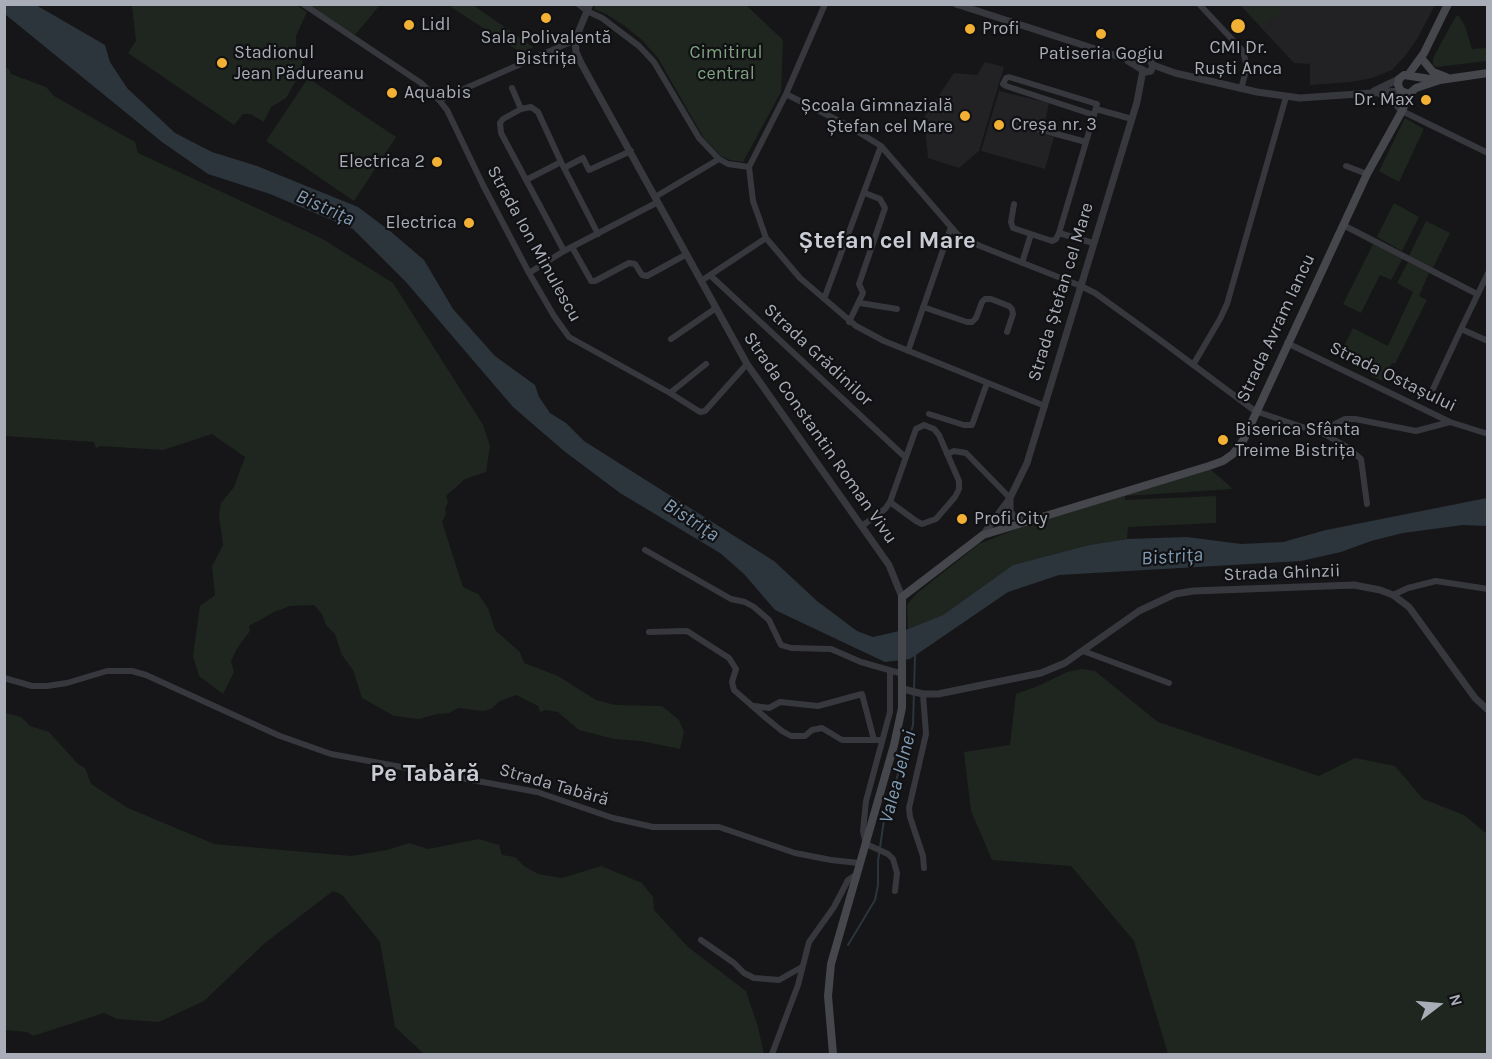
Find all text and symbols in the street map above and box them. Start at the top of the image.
marker: Sala Polivalentă Bistrița [539,11,553,25]
place label: Lidl [421,14,450,36]
marker: CMI Dr. Ruști Anca [1229,17,1247,35]
marker: Lidl [402,18,416,32]
place label: Profi [982,18,1020,40]
marker: Profi [963,22,977,36]
place label: Sala Polivalentă Bistrița [481,27,611,70]
marker: Patiseria Gogiu [1094,27,1108,41]
place label: CMI Dr. Ruști Anca [1194,37,1282,80]
place label: Stadionul Jean Pădureanu [234,42,364,84]
park label: Cimitirul central [689,42,763,84]
place label: Patiseria Gogiu [1039,43,1163,65]
marker: Stadionul Jean Pădureanu [215,56,229,70]
place label: Aquabis [404,82,471,104]
marker: Aquabis [385,86,399,100]
place label: Dr. Max [1354,89,1414,111]
marker: Dr. Max [1419,93,1433,107]
place label: Școala Gimnazială Ștefan cel Mare [801,95,953,138]
marker: Școala Gimnazială Ștefan cel Mare [958,109,972,123]
place label: Creșa nr. 3 [1011,114,1097,136]
marker: Creșa nr. 3 [992,118,1006,132]
place label: Electrica 2 [339,151,425,173]
marker: Electrica 2 [430,155,444,169]
street label: Strada Ion Minulescu [482,162,586,326]
water label: Bistrița [292,184,358,232]
street label: Strada Ștefan cel Mare [1024,200,1098,384]
place label: Electrica [385,212,457,234]
marker: Electrica [462,216,476,230]
district label: Ștefan cel Mare [798,227,976,255]
street label: Strada Avram Iancu [1232,250,1320,406]
street label: Strada Grădinilor [759,299,877,411]
street label: Strada Constantin Roman Vivu [739,328,901,548]
street label: Strada Ostașului [1326,337,1460,417]
place label: Biserica Sfânta Treime Bistrița [1235,419,1360,462]
marker: Biserica Sfânta Treime Bistrița [1216,433,1230,447]
water label: Bistrița [659,493,723,547]
place label: Profi City [974,508,1048,530]
marker: Profi City [955,512,969,526]
water label: Bistrița [1140,543,1204,571]
street label: Strada Ghinzii [1223,560,1341,586]
water label: Valea Jelnei [874,728,922,826]
street label: Strada Tabără [497,759,611,811]
district label: Pe Tabără [370,760,480,788]
north arrow [1408,975,1468,1035]
text: N [1445,992,1466,1008]

